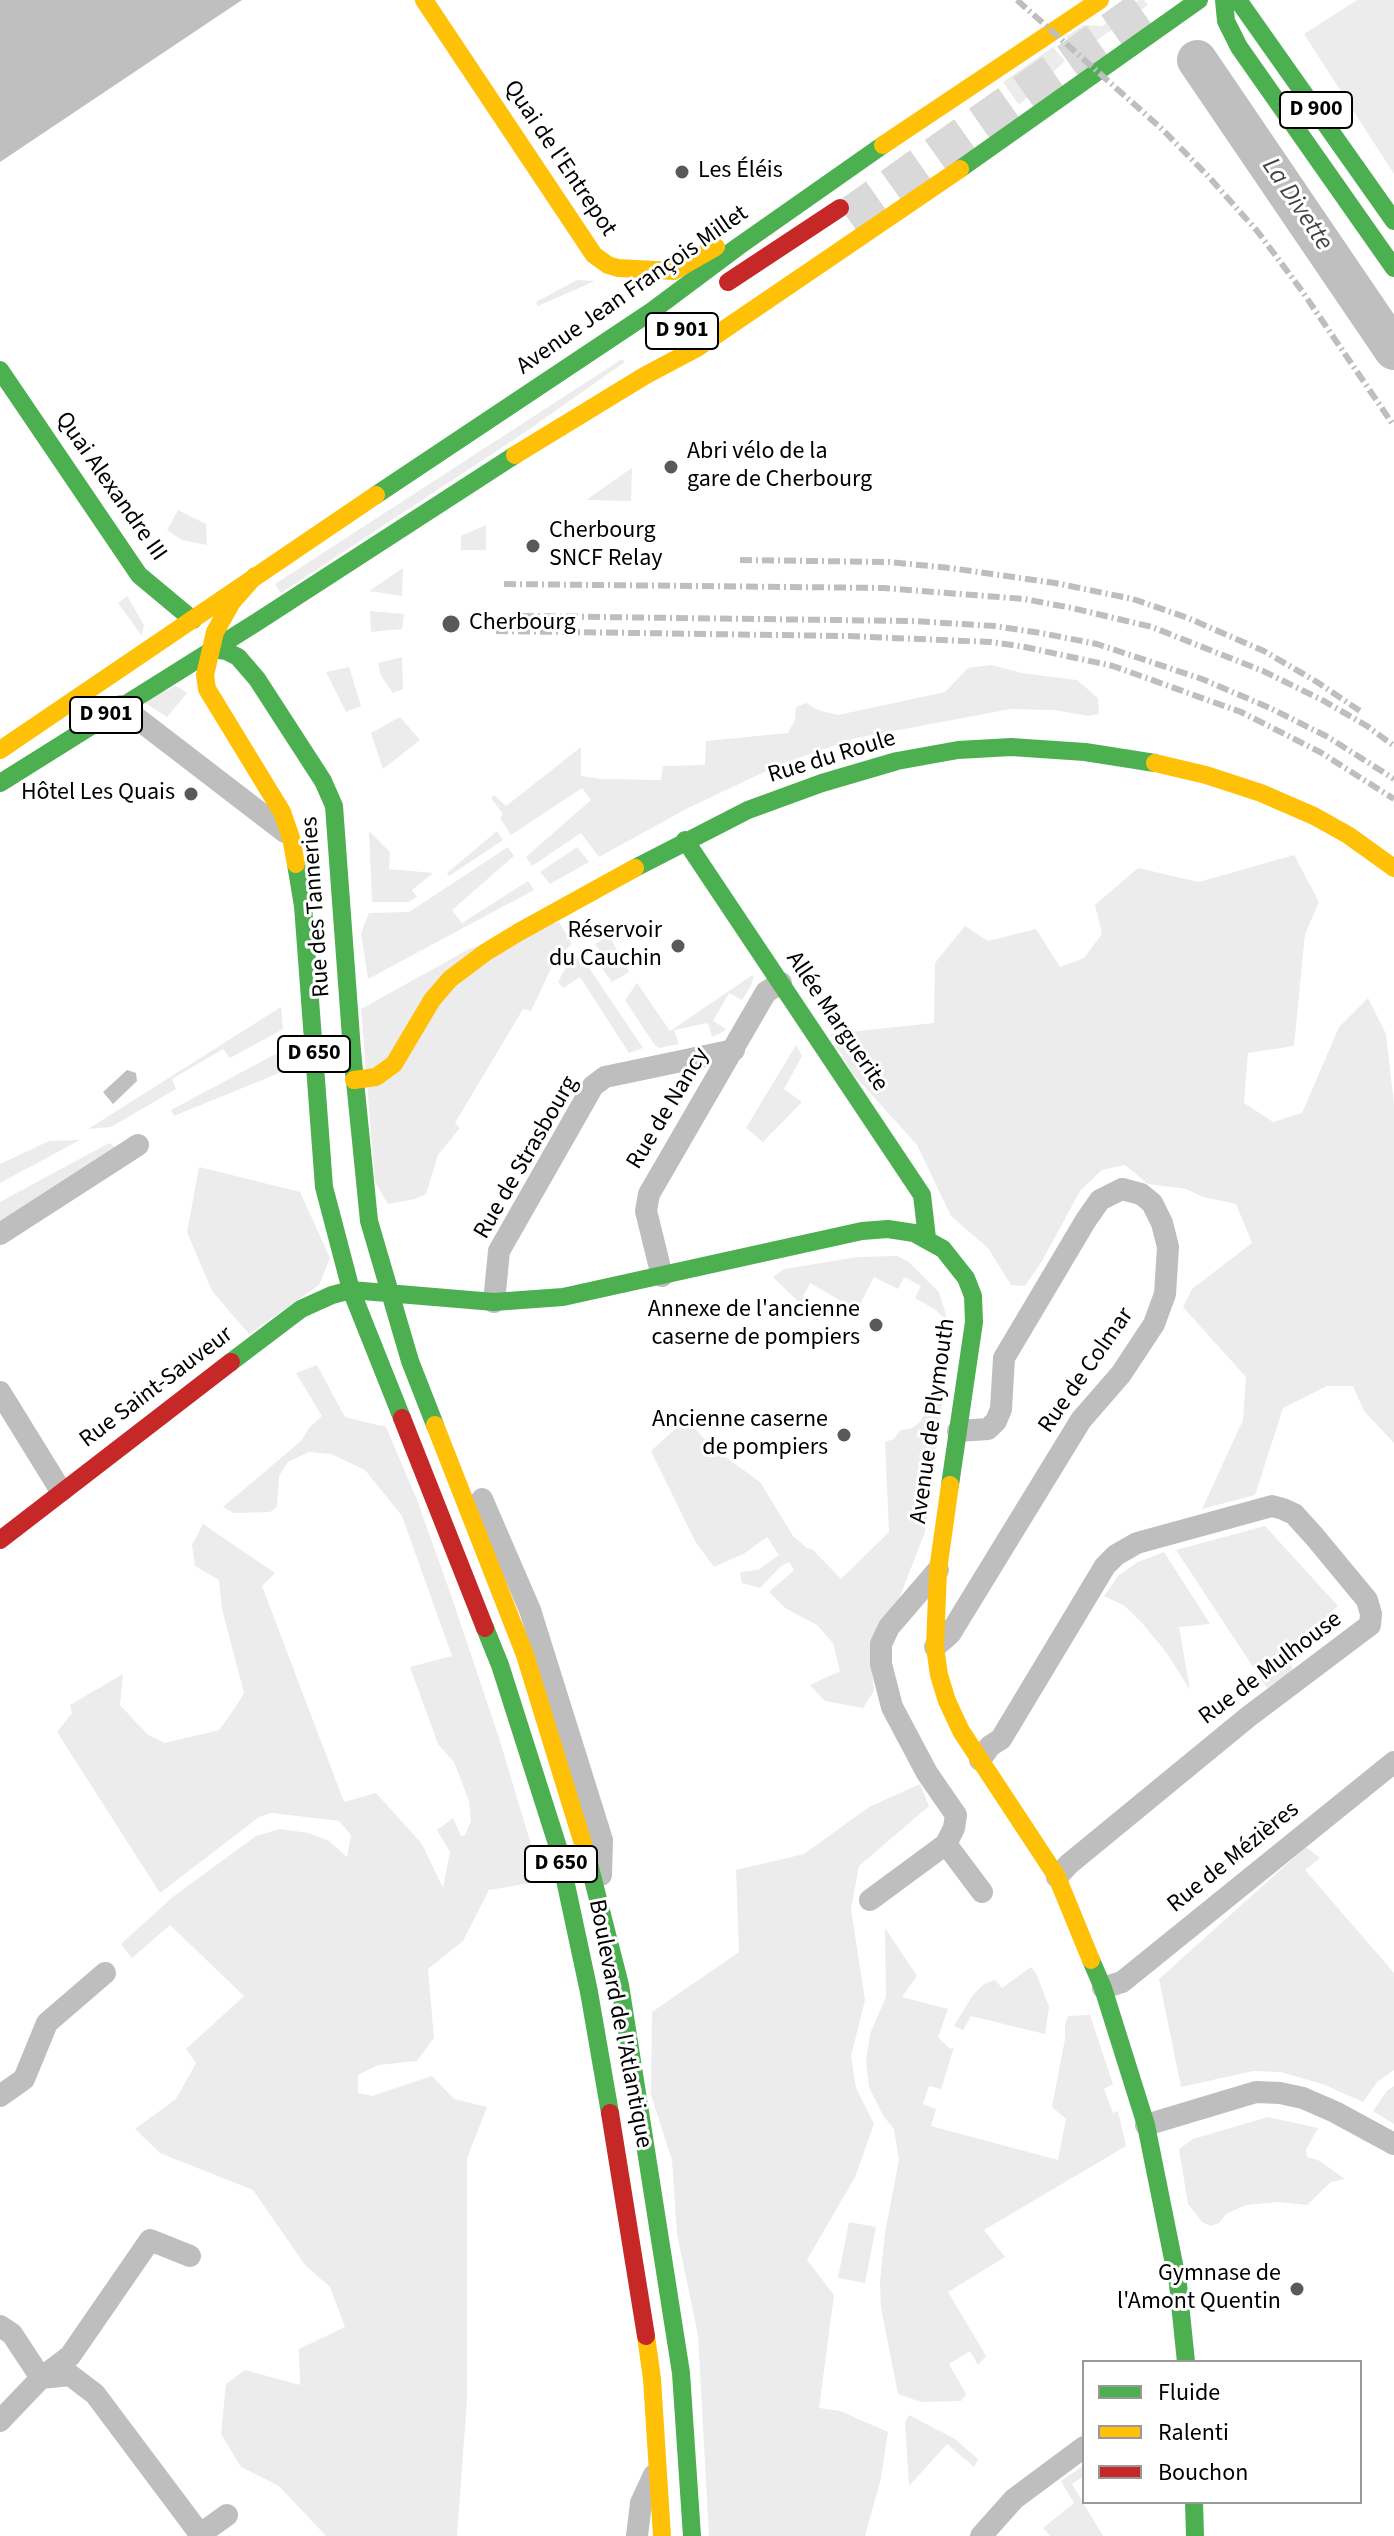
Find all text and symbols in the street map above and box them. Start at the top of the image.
street label: Quai de l'Entrepot [496,76,622,242]
road number: D 900 [1280,92,1352,128]
water label: La Divette [1254,153,1338,257]
place label: Les Éléis [698,158,783,186]
marker: Les Éléis [673,163,691,181]
street label: Avenue Jean François Millet [512,200,754,382]
road number: D 901 [646,313,718,349]
street label: Quai Alexandre III [48,407,172,567]
place label: Abri vélo de la gare de Cherbourg [687,439,872,495]
marker: Abri vélo de la gare de Cherbourg [662,458,680,476]
place label: Cherbourg SNCF Relay [549,518,662,574]
marker: Cherbourg SNCF Relay [524,537,542,555]
place label: Cherbourg [469,610,576,638]
marker: Cherbourg [440,613,462,635]
road number: D 901 [70,697,142,733]
street label: Rue du Roule [765,725,899,791]
place label: Hôtel Les Quais [21,780,175,808]
marker: Hôtel Les Quais [182,785,200,803]
street label: Rue des Tanneries [296,816,338,998]
place label: Réservoir du Cauchin [549,918,662,974]
marker: Réservoir du Cauchin [669,937,687,955]
street label: Allée Marguerite [779,947,893,1097]
road number: D 650 [278,1036,350,1072]
street label: Rue de Nancy [622,1043,716,1175]
street label: Rue de Strasbourg [469,1071,585,1245]
place label: Annexe de l'ancienne caserne de pompiers [648,1297,860,1353]
street label: Rue de Colmar [1033,1303,1141,1439]
marker: Annexe de l'ancienne caserne de pompiers [867,1316,885,1334]
street label: Avenue de Plymouth [905,1317,963,1525]
street label: Rue Saint-Sauveur [75,1321,239,1455]
place label: Ancienne caserne de pompiers [652,1407,828,1463]
marker: Ancienne caserne de pompiers [835,1426,853,1444]
street label: Rue de Mulhouse [1194,1606,1348,1732]
street label: Rue de Mézières [1162,1796,1306,1920]
road number: D 650 [525,1846,597,1882]
street label: Boulevard de l'Atlantique [581,1897,657,2151]
place label: Gymnase de l'Amont Quentin [1117,2261,1281,2317]
marker: Gymnase de l'Amont Quentin [1288,2280,1306,2298]
legend [1082,2360,1362,2504]
text: Fluide [1158,2375,1220,2410]
text: Ralenti [1158,2415,1229,2450]
text: Bouchon [1158,2455,1248,2490]

